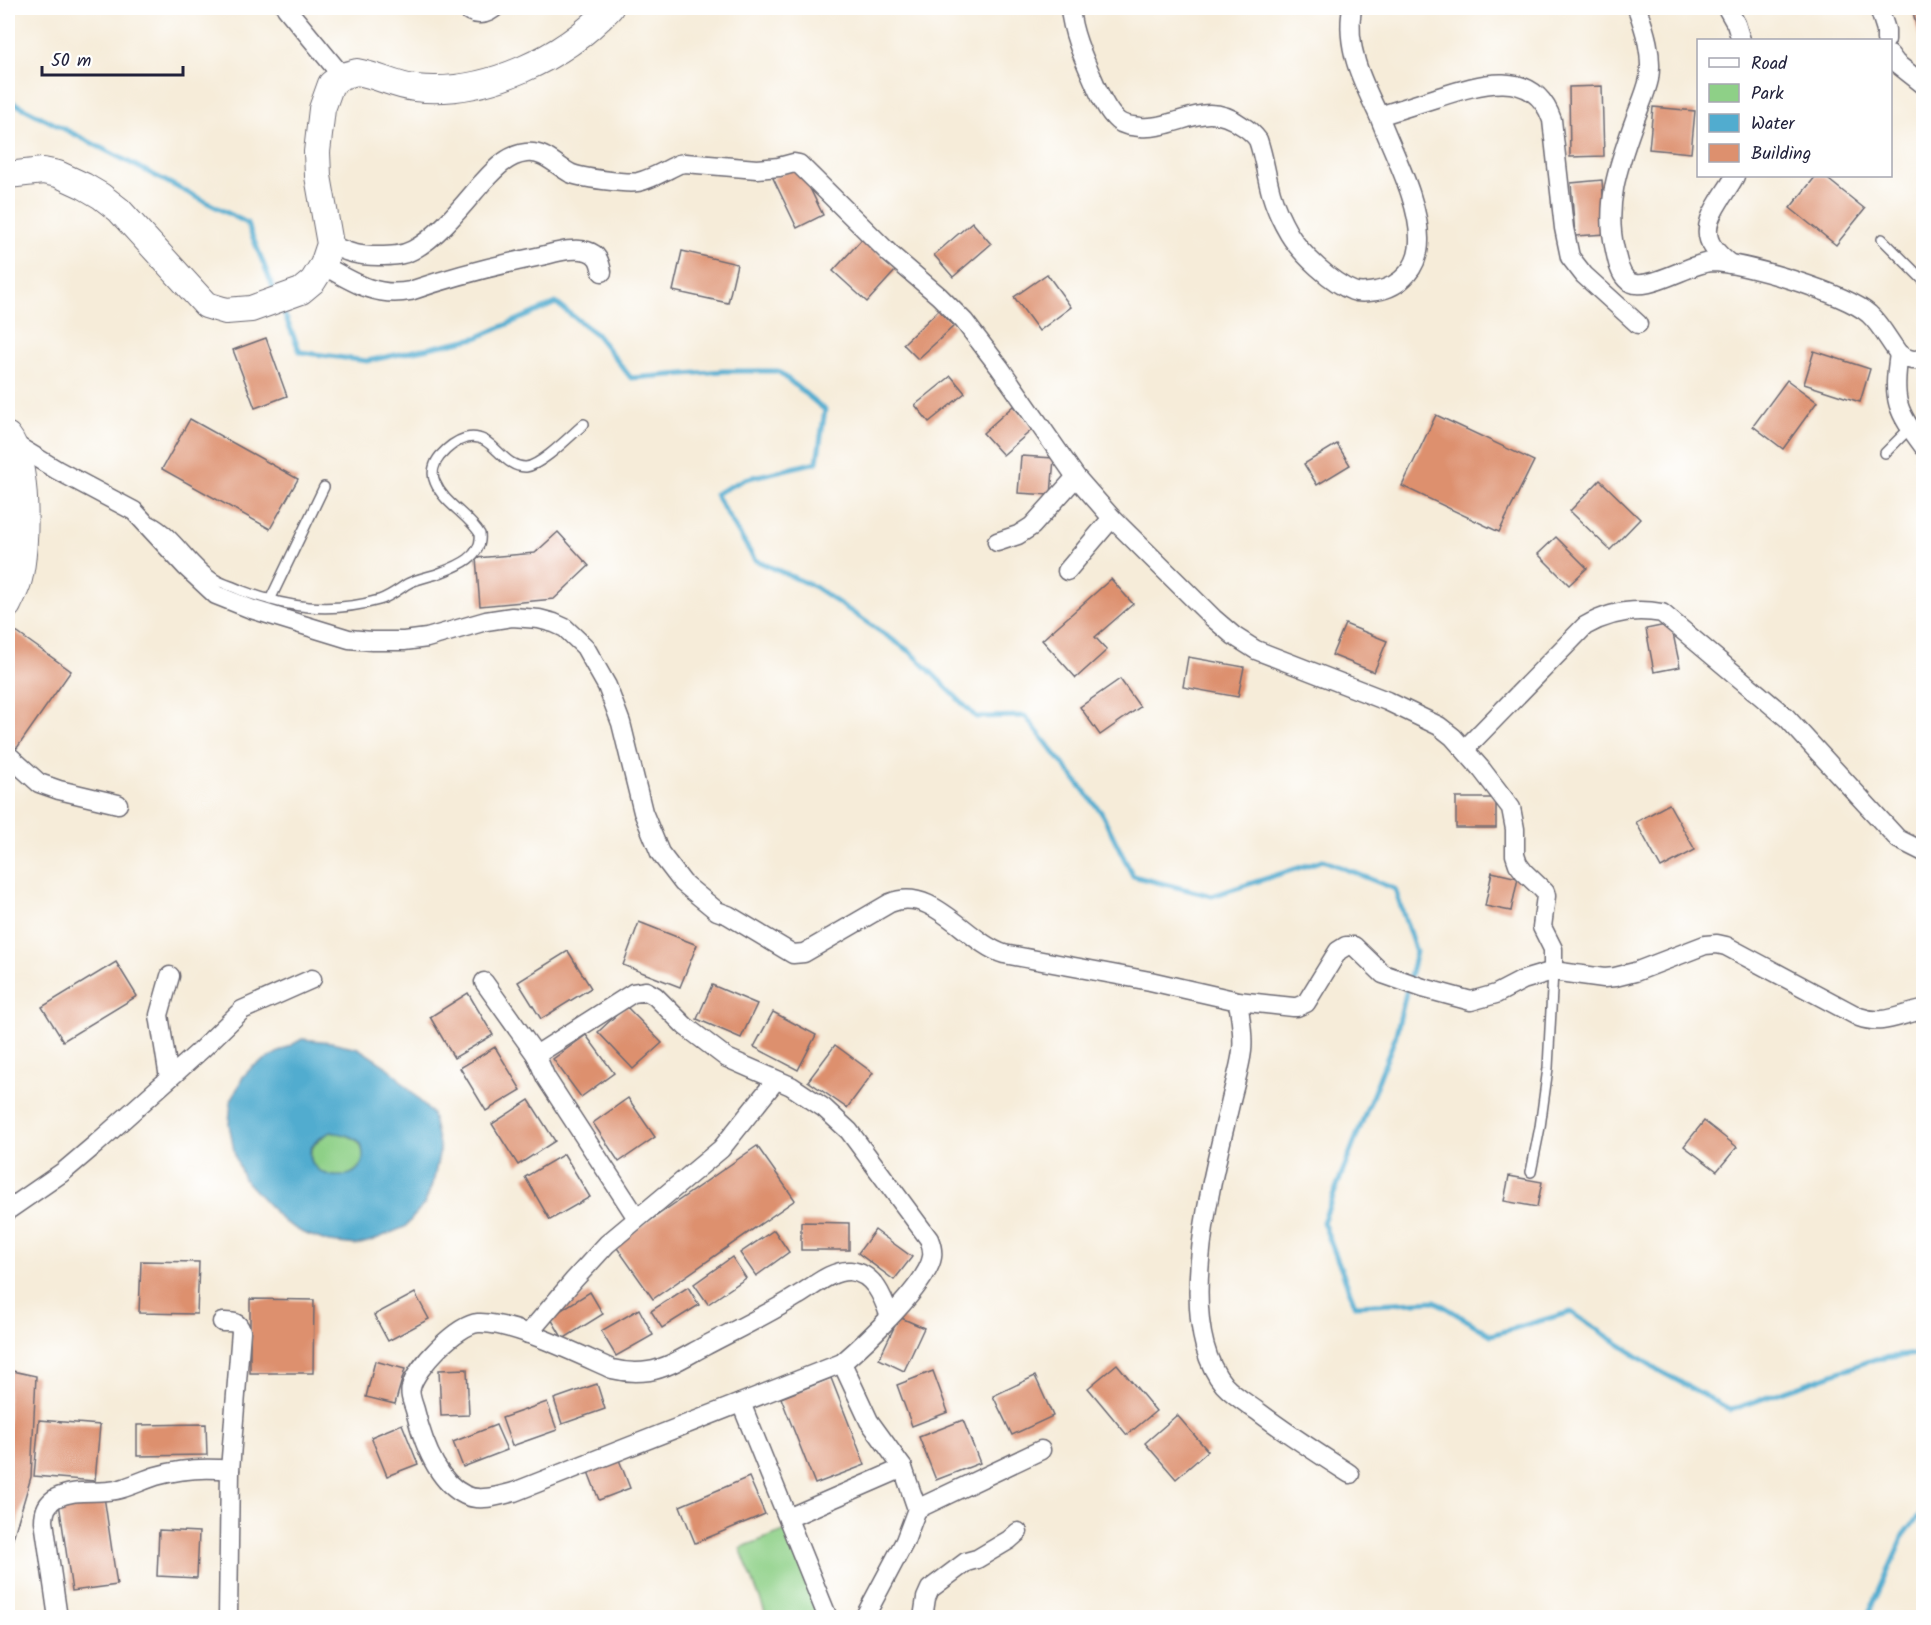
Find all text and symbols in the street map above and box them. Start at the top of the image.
scale bar [42,39,183,77]
legend [1697,39,1892,177]
text: 50 m [51,47,91,76]
text: Road [1751,50,1788,79]
text: Park [1751,80,1784,109]
text: Water [1751,110,1796,139]
text: Building [1751,140,1811,169]

